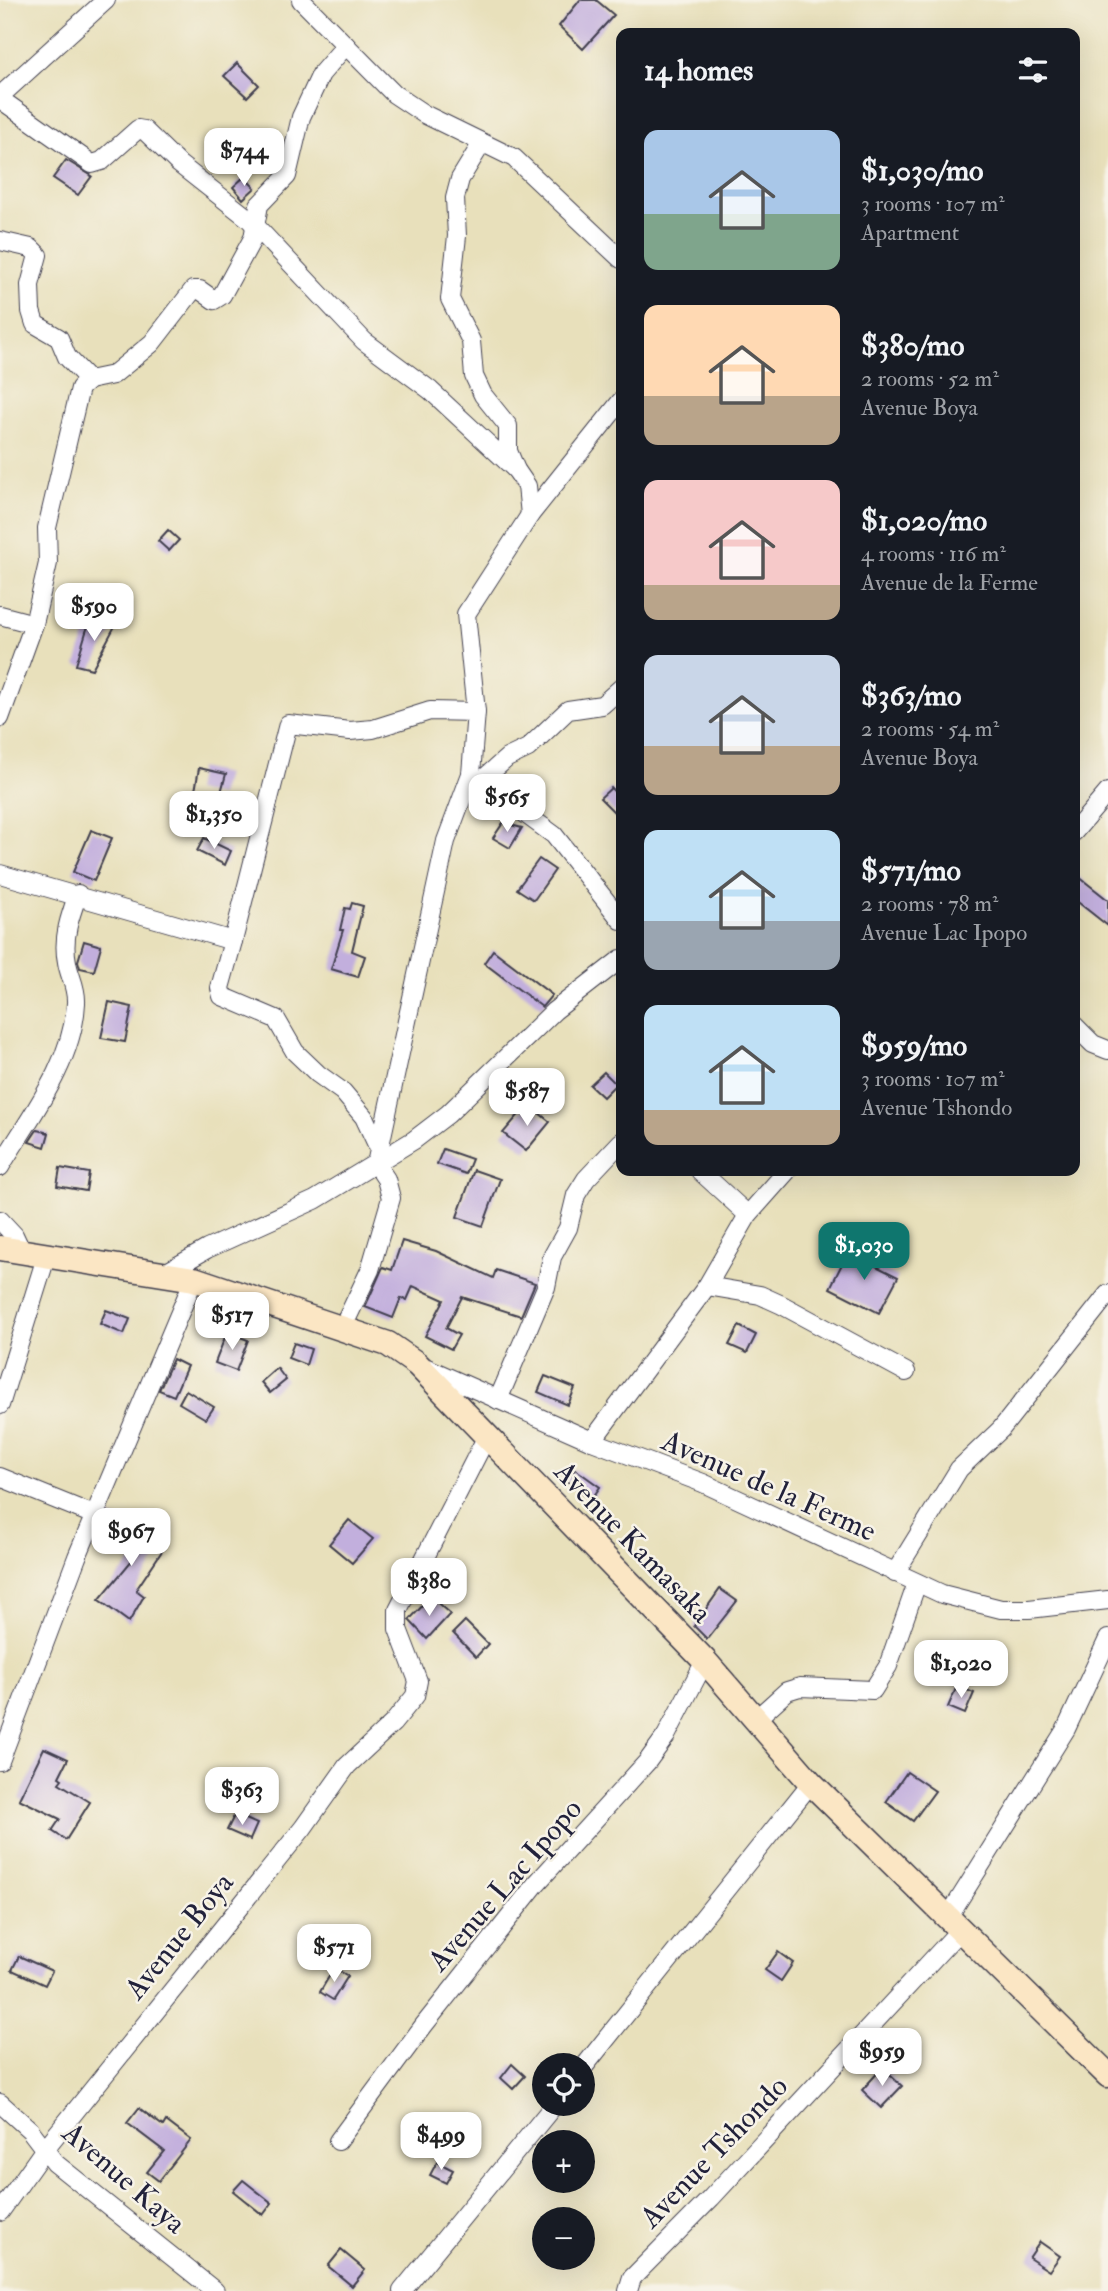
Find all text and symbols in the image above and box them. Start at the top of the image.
icon: filters [1014,51,1052,89]
text: 14 homes [644,52,753,89]
pin: $744 [203,128,285,188]
text: $744 [220,136,268,165]
text: $1,030/mo [861,152,984,189]
icon: home [700,158,784,242]
text: 3 rooms · 107 m² [861,189,1005,218]
text: Apartment [861,218,959,247]
text: $380/mo [861,327,964,364]
icon: home [700,333,784,417]
text: 2 rooms · 52 m² [861,364,999,393]
text: Avenue Boya [861,393,978,422]
text: $1,020/mo [861,502,987,539]
icon: home [700,508,784,592]
text: 4 rooms · 116 m² [861,539,1006,568]
text: Avenue de la Ferme [861,568,1038,597]
pin: $590 [53,584,135,643]
text: $590 [71,591,117,620]
text: $363/mo [861,677,962,714]
icon: home [700,683,784,767]
text: 2 rooms · 54 m² [861,714,999,743]
text: Avenue Boya [861,743,978,772]
pin: $565 [466,774,548,834]
text: $565 [485,782,529,811]
pin: $1,350 [157,792,271,851]
text: $1,350 [185,799,243,828]
text: $571/mo [861,852,961,889]
icon: home [700,858,784,942]
text: 2 rooms · 78 m² [861,889,999,918]
text: Avenue Lac Ipopo [861,918,1027,947]
text: $959/mo [861,1027,967,1064]
icon: home [700,1033,784,1117]
text: 3 rooms · 107 m² [861,1064,1005,1093]
pin: $587 [486,1068,568,1128]
text: $587 [505,1076,549,1105]
text: Avenue Tshondo [861,1093,1012,1122]
pin: $1,030 [807,1222,921,1282]
text: $1,030 [834,1230,894,1259]
pin: $517 [191,1292,273,1352]
text: $517 [211,1300,253,1329]
street label: Avenue de la Ferme [655,1422,882,1550]
street label: Avenue Kamasaka [546,1452,720,1631]
pin: $967 [90,1508,172,1568]
text: $967 [108,1516,154,1545]
pin: $380 [388,1558,470,1618]
text: $380 [407,1566,451,1595]
pin: $1,020 [904,1640,1018,1700]
text: $1,020 [930,1648,992,1677]
pin: $363 [201,1768,283,1827]
text: $363 [221,1775,263,1804]
street label: Avenue Lac Ipopo [419,1791,590,1980]
street label: Avenue Boya [116,1865,242,2008]
pin: $571 [293,1924,375,1984]
text: $571 [313,1932,355,1961]
pin: $959 [841,2028,923,2088]
text: $959 [859,2036,905,2065]
map controls [532,2053,595,2270]
button: locate [532,2053,595,2116]
street label: Avenue Tshondo [631,2068,796,2237]
pin: $499 [400,2112,482,2172]
street label: Avenue Kaya [54,2114,194,2242]
text: $499 [417,2120,466,2149]
button: + [532,2130,595,2193]
button: − [532,2207,595,2270]

